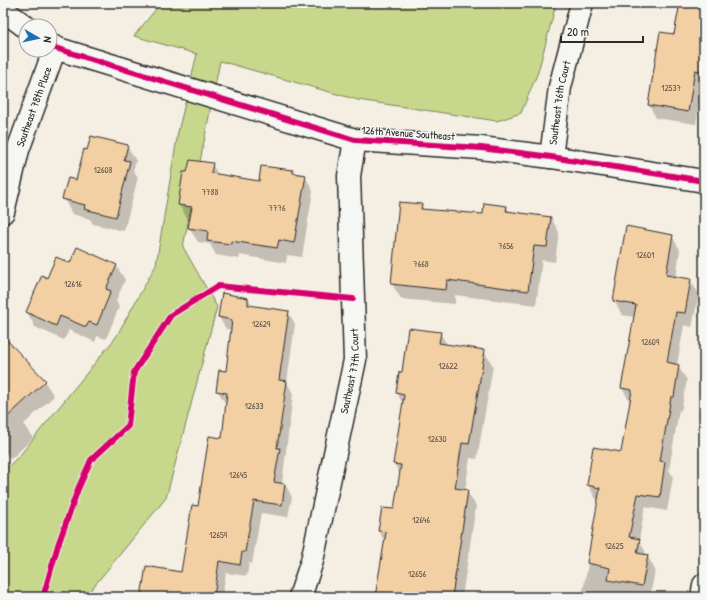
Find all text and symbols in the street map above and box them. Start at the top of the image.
north arrow [18,18,58,58]
scale bar [561,18,643,44]
text: 20 m [567,23,589,40]
text: N [40,36,55,44]
street label: Southeast 76th Court [546,59,574,146]
street label: Southeast 78th Place [13,64,55,148]
house number: 12537 [661,82,681,94]
street label: 126th Avenue Southeast [361,123,456,143]
house number: 12608 [94,164,113,176]
house number: 7788 [202,186,218,198]
house number: 7776 [269,202,286,214]
house number: 7656 [498,240,514,252]
house number: 12601 [636,249,654,261]
house number: 7668 [413,258,429,270]
house number: 12616 [64,278,82,290]
house number: 12629 [252,318,271,330]
street label: Southeast 77th Court [337,328,362,415]
house number: 12609 [641,336,660,348]
house number: 12622 [438,360,459,372]
house number: 12633 [244,400,264,412]
house number: 12630 [427,433,447,445]
house number: 12645 [229,469,247,481]
house number: 12646 [412,514,430,526]
house number: 12659 [209,529,228,541]
house number: 12625 [604,540,624,552]
house number: 12656 [408,568,427,580]

